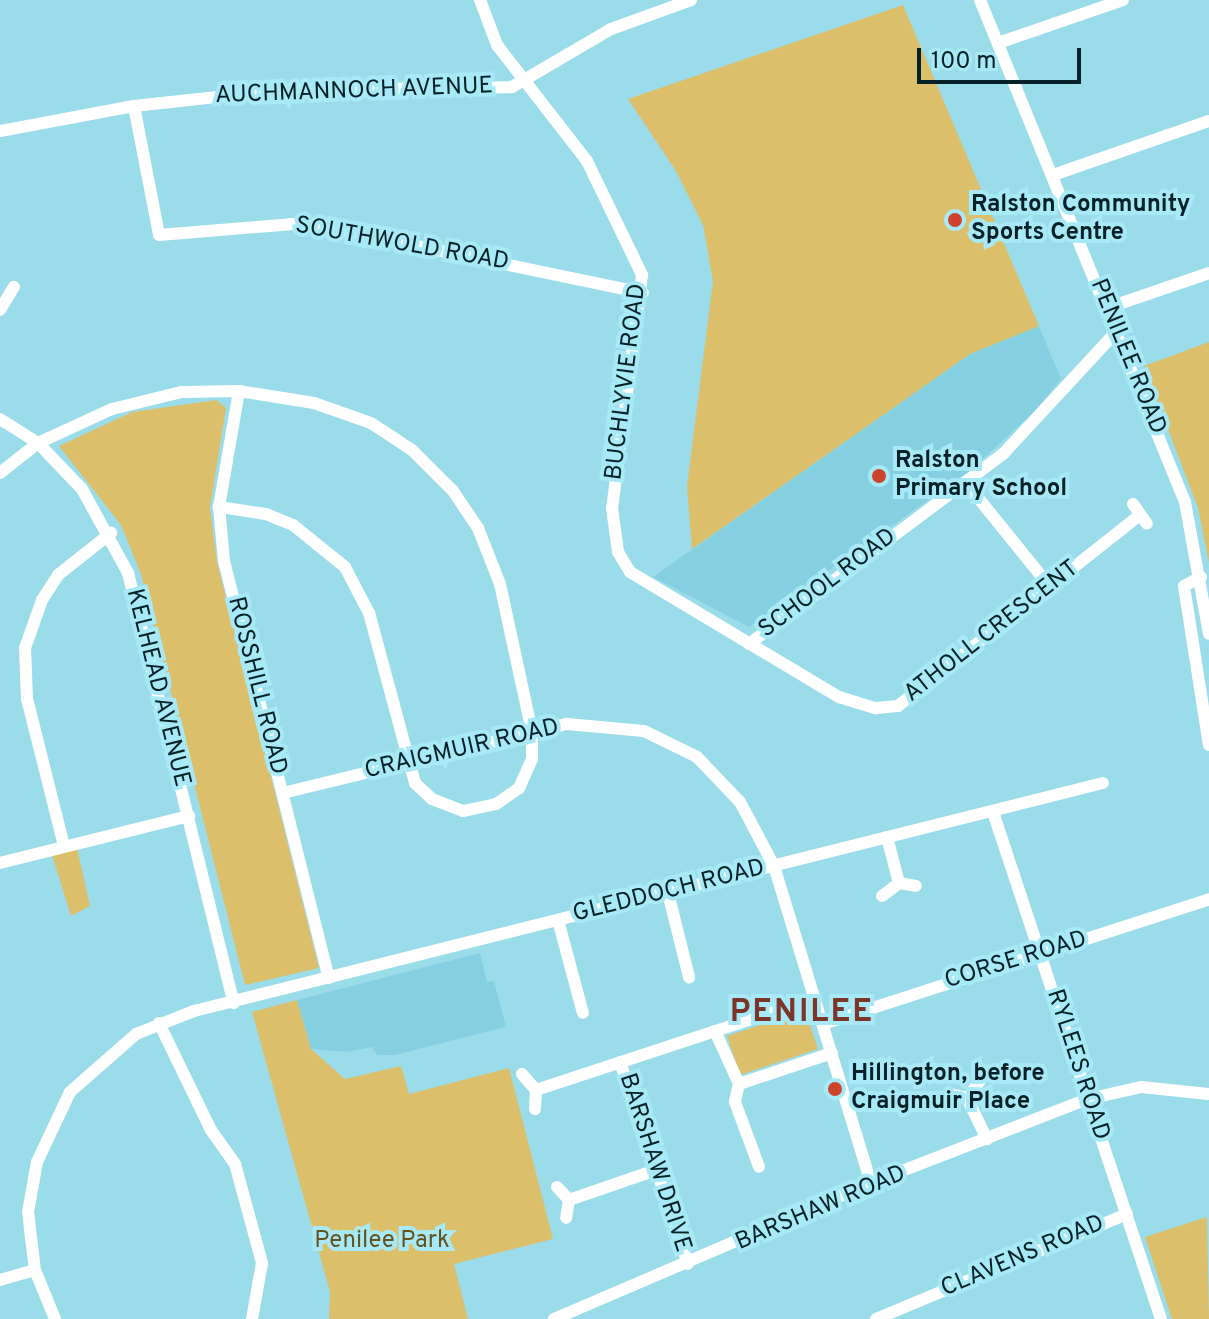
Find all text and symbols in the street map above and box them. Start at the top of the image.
scale bar [921,32,1085,82]
text: 100 m [931,47,997,77]
street label: AUCHMANNOCH AVENUE [214,73,494,111]
place label: Ralston Community Sports Centre [971,192,1190,248]
marker: Ralston Community Sports Centre [946,211,964,229]
street label: SOUTHWOLD ROAD [293,212,511,278]
street label: PENILEE ROAD [1083,275,1171,439]
street label: BUCHLYVIE ROAD [601,282,653,482]
place label: Ralston Primary School [895,448,1067,504]
marker: Ralston Primary School [870,467,888,485]
street label: SCHOOL ROAD [753,523,903,645]
street label: ATHOLL CRESCENT [899,555,1085,709]
street label: KELHEAD AVENUE [118,586,196,790]
street label: ROSSHILL ROAD [220,594,292,778]
street label: CRAIGMUIR ROAD [362,714,562,786]
street label: GLEDDOCH ROAD [570,854,768,930]
street label: CORSE ROAD [941,926,1091,996]
street label: RYLEES ROAD [1039,986,1115,1144]
district label: PENILEE [730,994,874,1032]
place label: Hillington, before Craigmuir Place [851,1061,1045,1117]
street label: BARSHAW DRIVE [611,1070,697,1256]
marker: Hillington, before Craigmuir Place [826,1080,844,1098]
street label: BARSHAW ROAD [731,1160,911,1258]
street label: CLAVENS ROAD [937,1210,1109,1304]
park label: Penilee Park [314,1228,450,1256]

